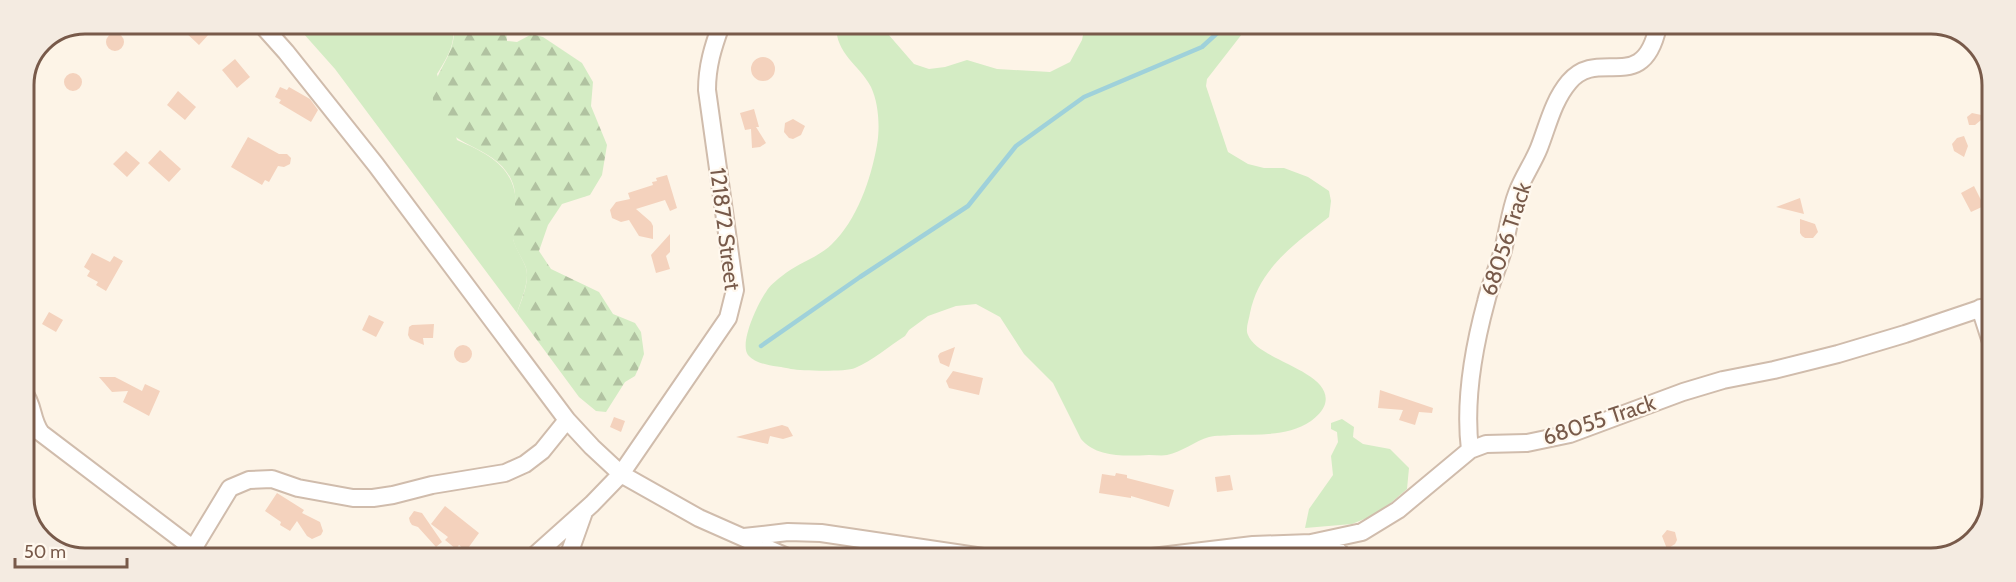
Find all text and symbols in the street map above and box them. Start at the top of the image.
street label: 121872 Street [704,166,746,292]
street label: 68056 Track [1475,179,1537,299]
street label: 68055 Track [1539,389,1659,451]
scale bar [15,531,128,569]
text: 50 m [24,541,66,563]

